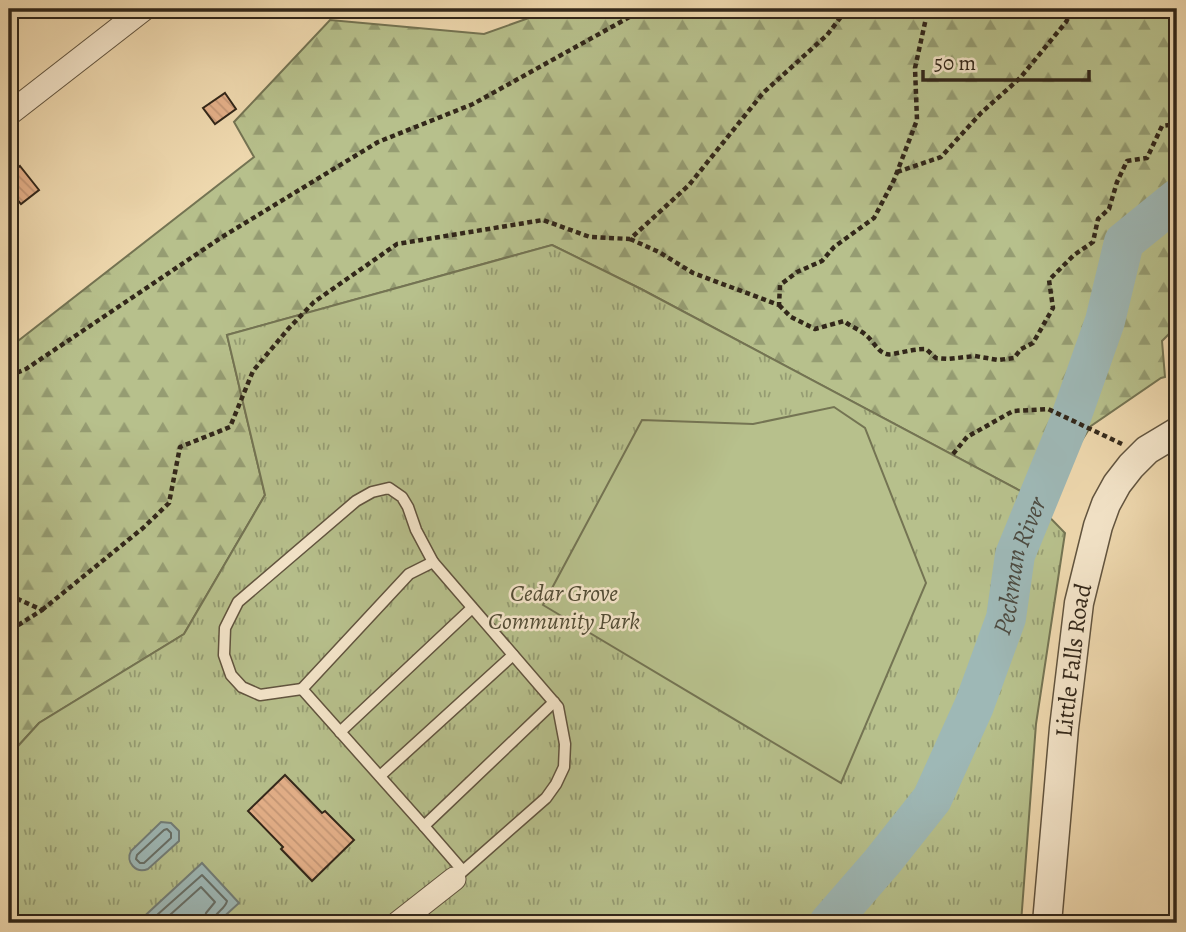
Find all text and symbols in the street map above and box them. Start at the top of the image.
scale bar [923,38,1090,82]
text: 50 m [934,49,976,77]
water label: Peckman River [984,491,1055,640]
park label: Cedar Grove Community Park [488,577,640,637]
street label: Little Falls Road [1047,580,1099,738]

